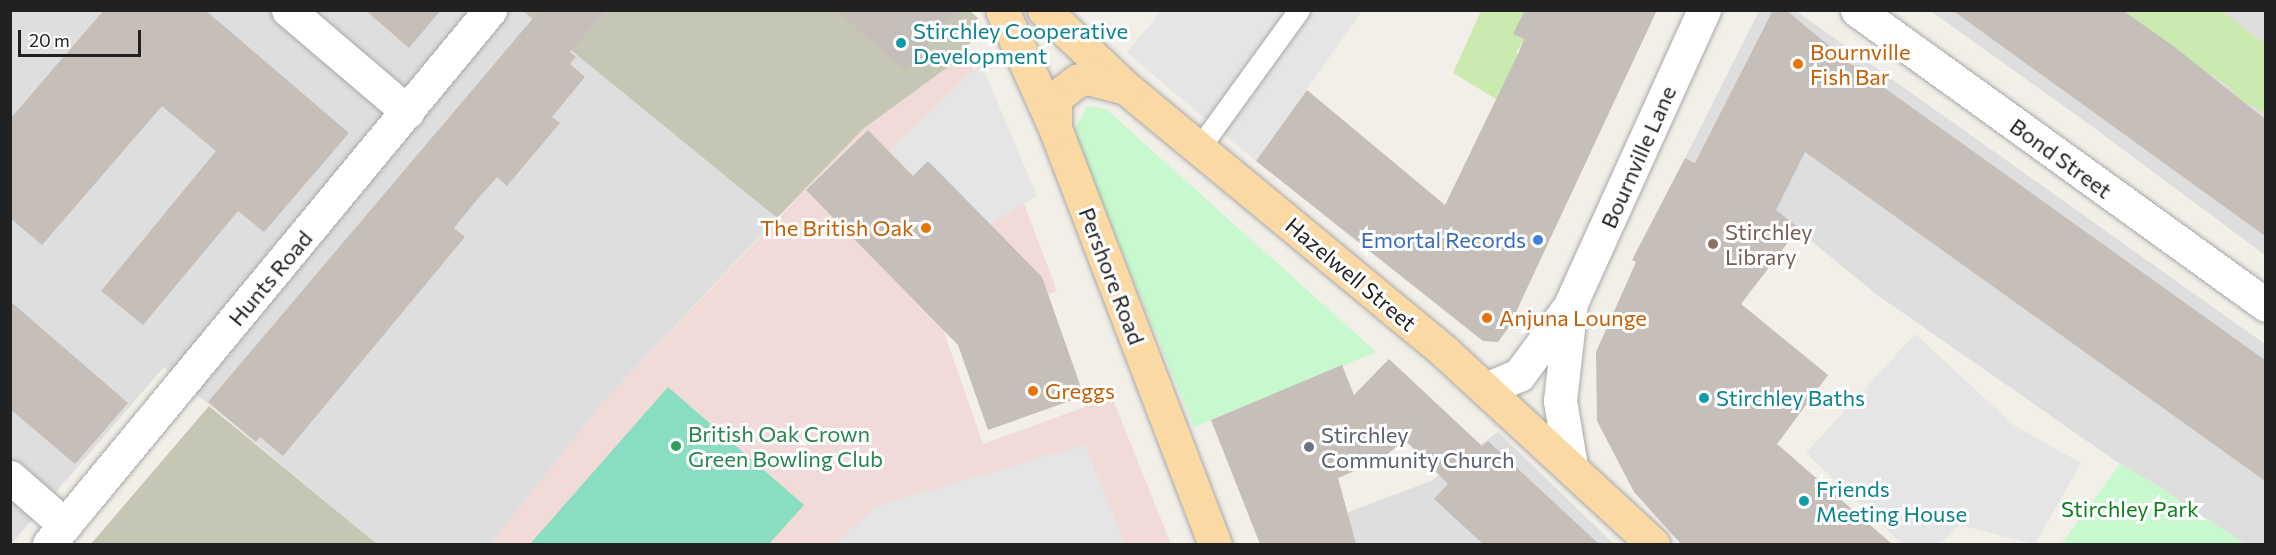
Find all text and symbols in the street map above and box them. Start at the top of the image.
place label: Stirchley Cooperative Development [913,17,1128,68]
scale bar [21,18,144,56]
text: 20 m [29,29,70,51]
marker: Stirchley Cooperative Development [894,36,908,50]
place label: Bournville Fish Bar [1810,38,1910,90]
marker: Bournville Fish Bar [1791,57,1805,71]
street label: Bournville Lane [1595,82,1681,232]
street label: Bond Street [2005,112,2117,204]
street label: Pershore Road [1074,204,1150,348]
street label: Hazelwell Street [1280,212,1422,336]
place label: The British Oak [760,215,914,241]
place label: Stirchley Library [1725,218,1813,270]
marker: The British Oak [919,221,933,235]
street label: Hunts Road [223,225,317,331]
place label: Emortal Records [1361,227,1526,253]
marker: Emortal Records [1531,233,1545,247]
marker: Stirchley Library [1706,237,1720,251]
place label: Anjuna Lounge [1499,305,1647,331]
marker: Anjuna Lounge [1480,311,1494,325]
place label: Greggs [1045,378,1115,404]
marker: Greggs [1026,384,1040,398]
place label: Stirchley Baths [1716,385,1865,411]
marker: Stirchley Baths [1697,391,1711,405]
place label: British Oak Crown Green Bowling Club [688,420,883,472]
place label: Stirchley Community Church [1321,421,1515,472]
marker: British Oak Crown Green Bowling Club [669,439,683,453]
marker: Stirchley Community Church [1302,440,1316,454]
place label: Friends Meeting House [1816,475,1967,526]
marker: Friends Meeting House [1797,494,1811,508]
park label: Stirchley Park [2061,496,2199,522]

